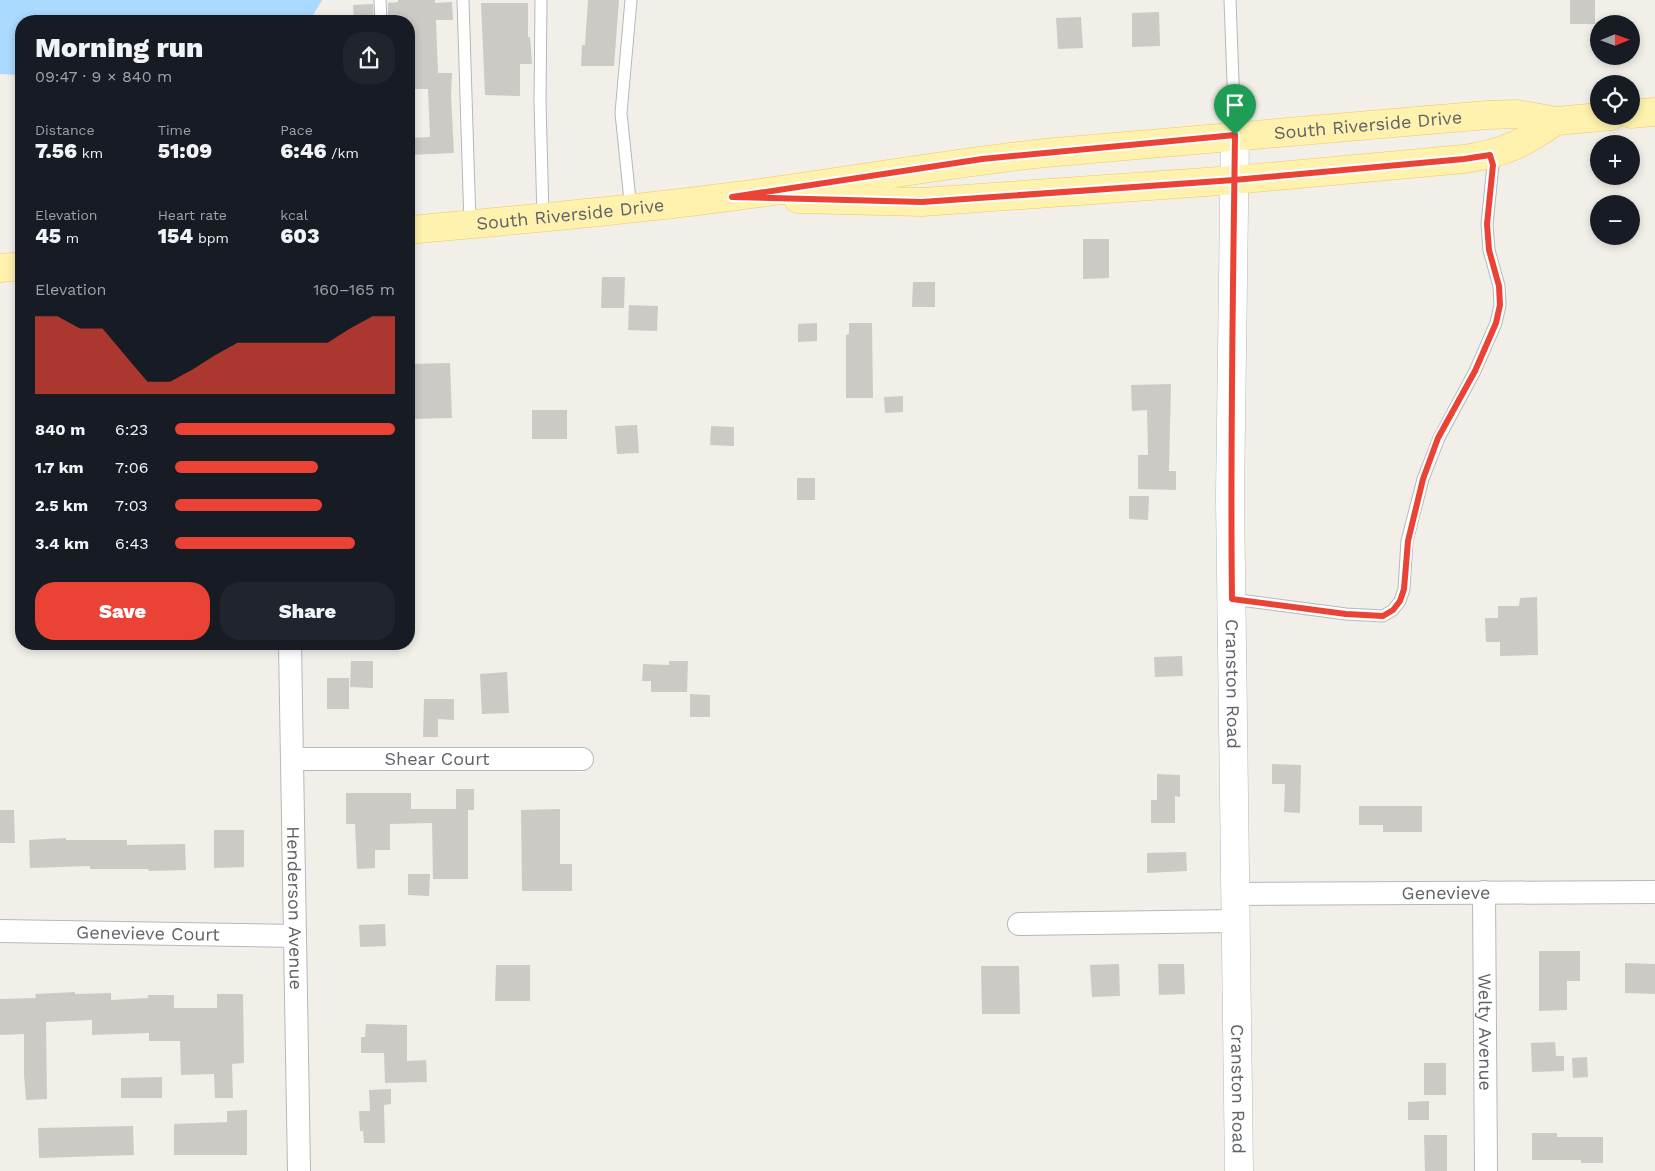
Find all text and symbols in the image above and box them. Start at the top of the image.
north arrow [1590,15,1640,65]
map controls [1590,15,1640,245]
text: Morning run [35,31,203,64]
button: share [343,32,395,84]
text: 09:47 · 9 × 840 m [35,67,172,86]
button: locate [1590,75,1640,125]
pin [1214,84,1256,135]
icon: arrive [1221,91,1249,119]
street label: South Riverside Drive [1273,106,1463,143]
text: Distance [35,122,95,138]
text: Time [158,122,191,138]
text: Pace [280,122,313,138]
button: + [1590,135,1640,185]
text: 7.56 [35,138,77,163]
text: 51:09 [158,138,212,163]
text: 6:46 [280,138,327,163]
text: km [77,145,103,161]
text: /km [327,145,359,161]
street label: South Riverside Drive [475,194,665,234]
button: − [1590,195,1640,245]
text: Elevation [35,207,98,223]
text: Heart rate [158,207,227,223]
text: kcal [280,207,308,223]
text: 45 [35,223,61,248]
text: 154 [158,223,193,248]
text: 603 [280,223,319,248]
text: m [61,230,79,246]
text: bpm [193,230,229,246]
text: Elevation [35,280,106,299]
text: 160–165 m [313,280,395,299]
text: 840 m [35,420,85,439]
text: 6:23 [115,420,148,439]
text: 1.7 km [35,458,84,477]
text: 7:06 [115,458,148,477]
text: 2.5 km [35,496,88,515]
text: 7:03 [115,496,148,515]
text: 3.4 km [35,534,89,553]
text: 6:43 [115,534,149,553]
button: Save [35,582,210,640]
button: Share [220,582,395,640]
street label: Cranston Road [1222,619,1244,749]
street label: Shear Court [384,748,490,769]
street label: Henderson Avenue [283,826,307,990]
street label: Genevieve [1402,882,1490,903]
street label: Genevieve Court [76,921,220,945]
street label: Welty Avenue [1475,973,1496,1091]
street label: Cranston Road [1227,1024,1250,1154]

